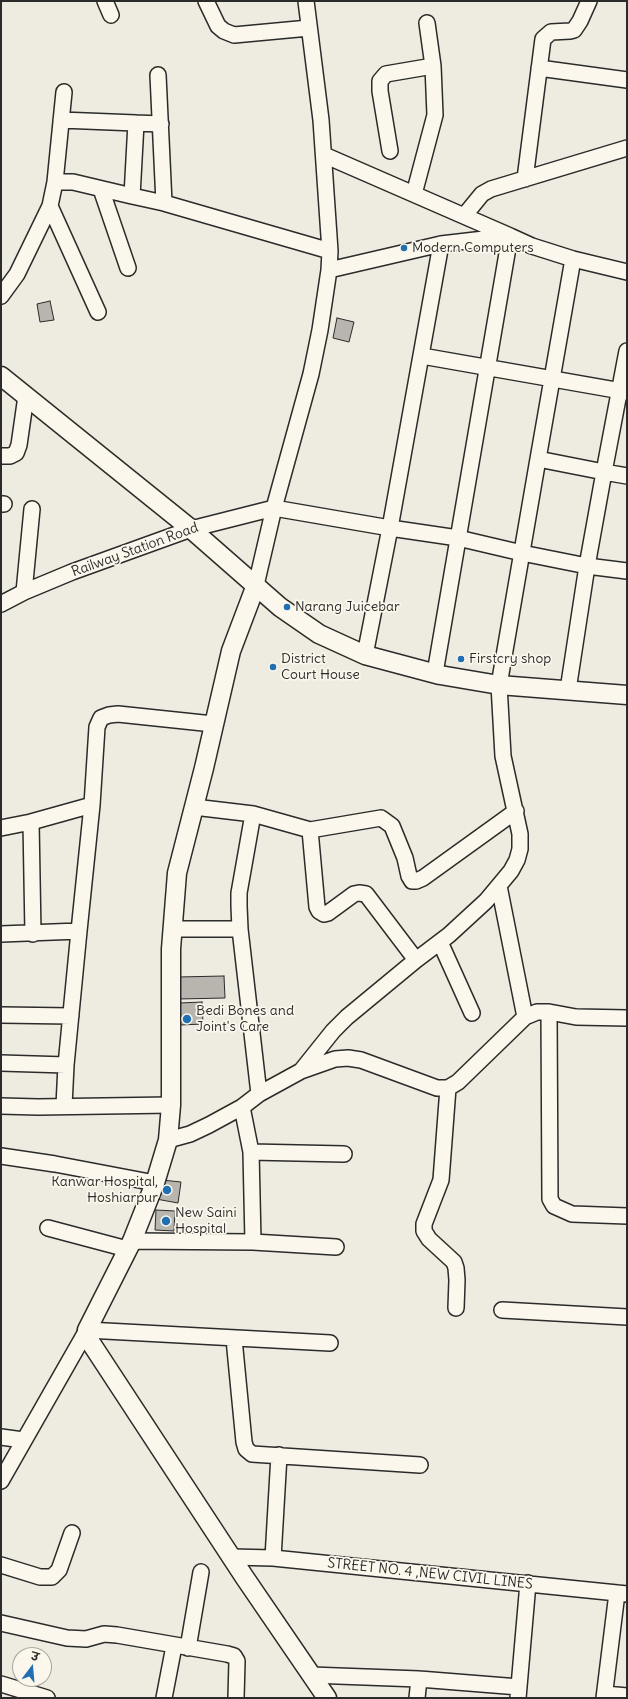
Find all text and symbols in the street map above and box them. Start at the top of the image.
place label: Modern Computers [412,240,534,256]
marker: Modern Computers [399,243,409,253]
street label: Railway Station Road [69,519,201,581]
place label: Narang Juicebar [295,599,400,615]
marker: Narang Juicebar [282,602,292,612]
place label: District Court House [281,651,360,684]
place label: Firstcry shop [469,651,551,667]
marker: Firstcry shop [456,654,466,664]
marker: District Court House [268,662,278,672]
place label: Bedi Bones and Joint's Care [196,1003,294,1036]
marker: Bedi Bones and Joint's Care [181,1013,193,1025]
place label: Kanwar Hospital, Hoshiarpur [51,1174,158,1206]
marker: Kanwar Hospital, Hoshiarpur [161,1184,173,1196]
place label: New Saini Hospital [175,1205,237,1238]
marker: New Saini Hospital [160,1215,172,1227]
street label: STREET NO. 4 ,NEW CIVIL LINES [327,1555,533,1593]
north arrow [12,1647,52,1687]
text: उ [30,1649,40,1664]

